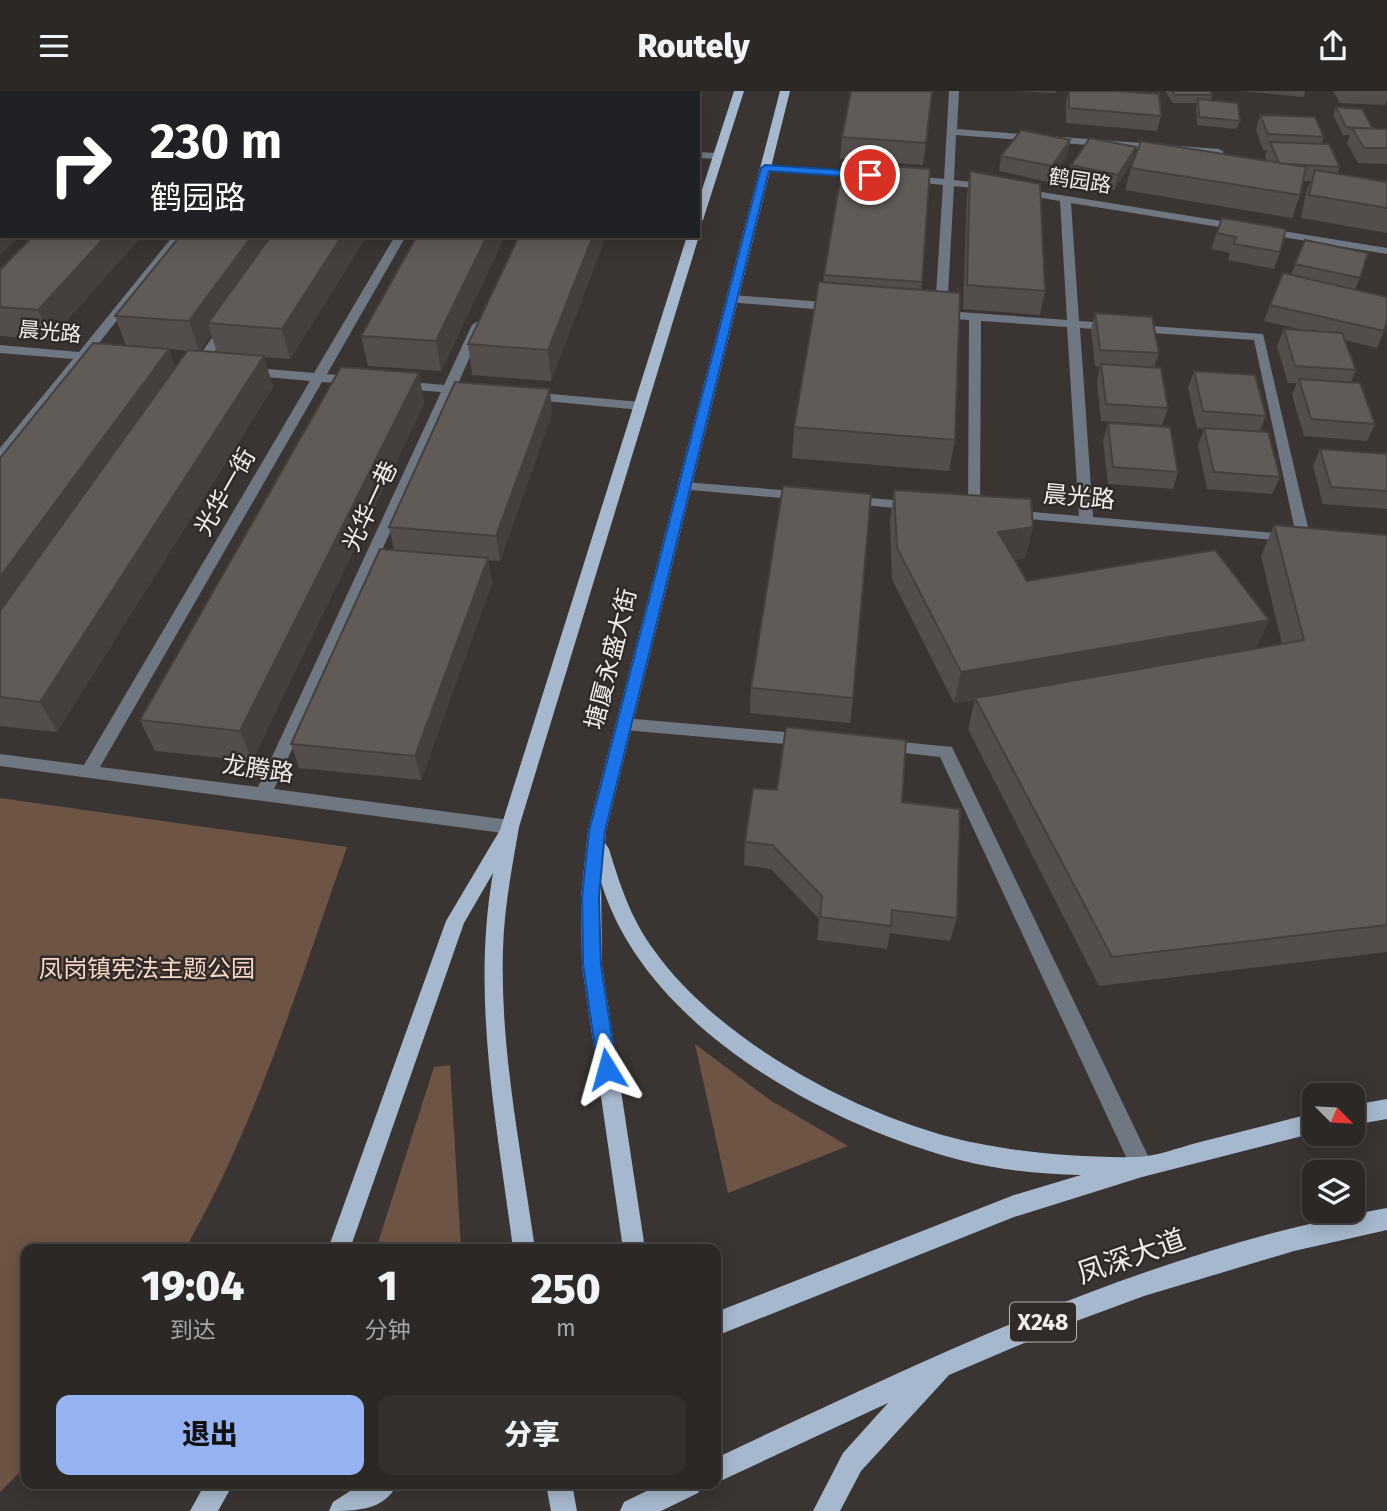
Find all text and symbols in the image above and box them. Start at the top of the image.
icon: menu [35,27,73,65]
text: Routely [637,27,750,65]
icon: share [1314,27,1352,65]
text: 230 m [150,112,282,171]
icon: right [35,119,126,210]
pin [840,145,900,205]
icon: arrive [851,156,889,194]
street label: 鹤园路 [1047,163,1113,199]
text: 鹤园路 [150,179,246,217]
street label: 晨光路 [17,316,83,348]
street label: 光华一街 [189,443,261,541]
street label: 光华一巷 [337,457,403,555]
street label: 晨光路 [1042,480,1116,514]
street label: 塘厦永盛大街 [580,586,642,732]
street label: 龙腾路 [220,750,296,788]
park label: 凤岗镇宪法主题公园 [39,955,255,983]
position arrow [570,1032,644,1106]
north arrow [1302,1083,1365,1146]
map controls [1302,1083,1365,1223]
button: layers [1302,1160,1365,1223]
street label: 凤深大道 [1073,1223,1189,1290]
text: 19:04 [141,1261,244,1311]
text: 1 [378,1261,398,1311]
text: 250 [531,1264,601,1314]
road number: X248 [1010,1303,1076,1341]
text: m [556,1314,576,1342]
text: 到达 [170,1316,216,1344]
text: 分钟 [365,1316,411,1344]
button: 退出 [56,1395,364,1475]
button: 分享 [378,1395,686,1475]

